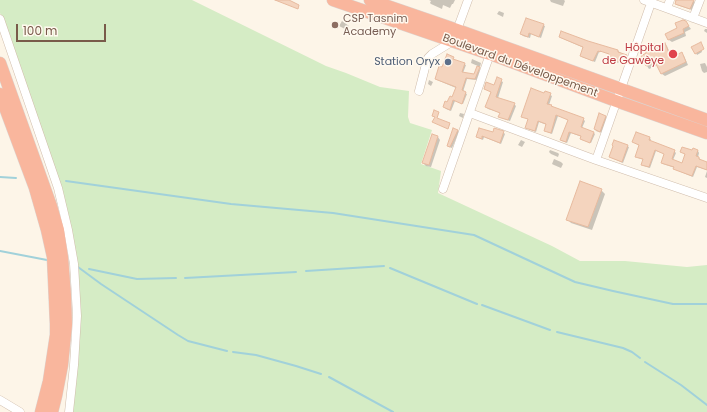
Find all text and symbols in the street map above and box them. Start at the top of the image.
place label: CSP Tasnim Academy [343,12,407,38]
scale bar [18,16,108,42]
marker: CSP Tasnim Academy [330,20,340,30]
text: 100 m [23,22,57,39]
street label: Boulevard du Développement [441,32,599,100]
place label: Hôpital de Gawèye [602,41,664,67]
marker: Hôpital de Gawèye [667,48,679,60]
place label: Station Oryx [374,55,440,69]
marker: Station Oryx [443,57,453,67]

